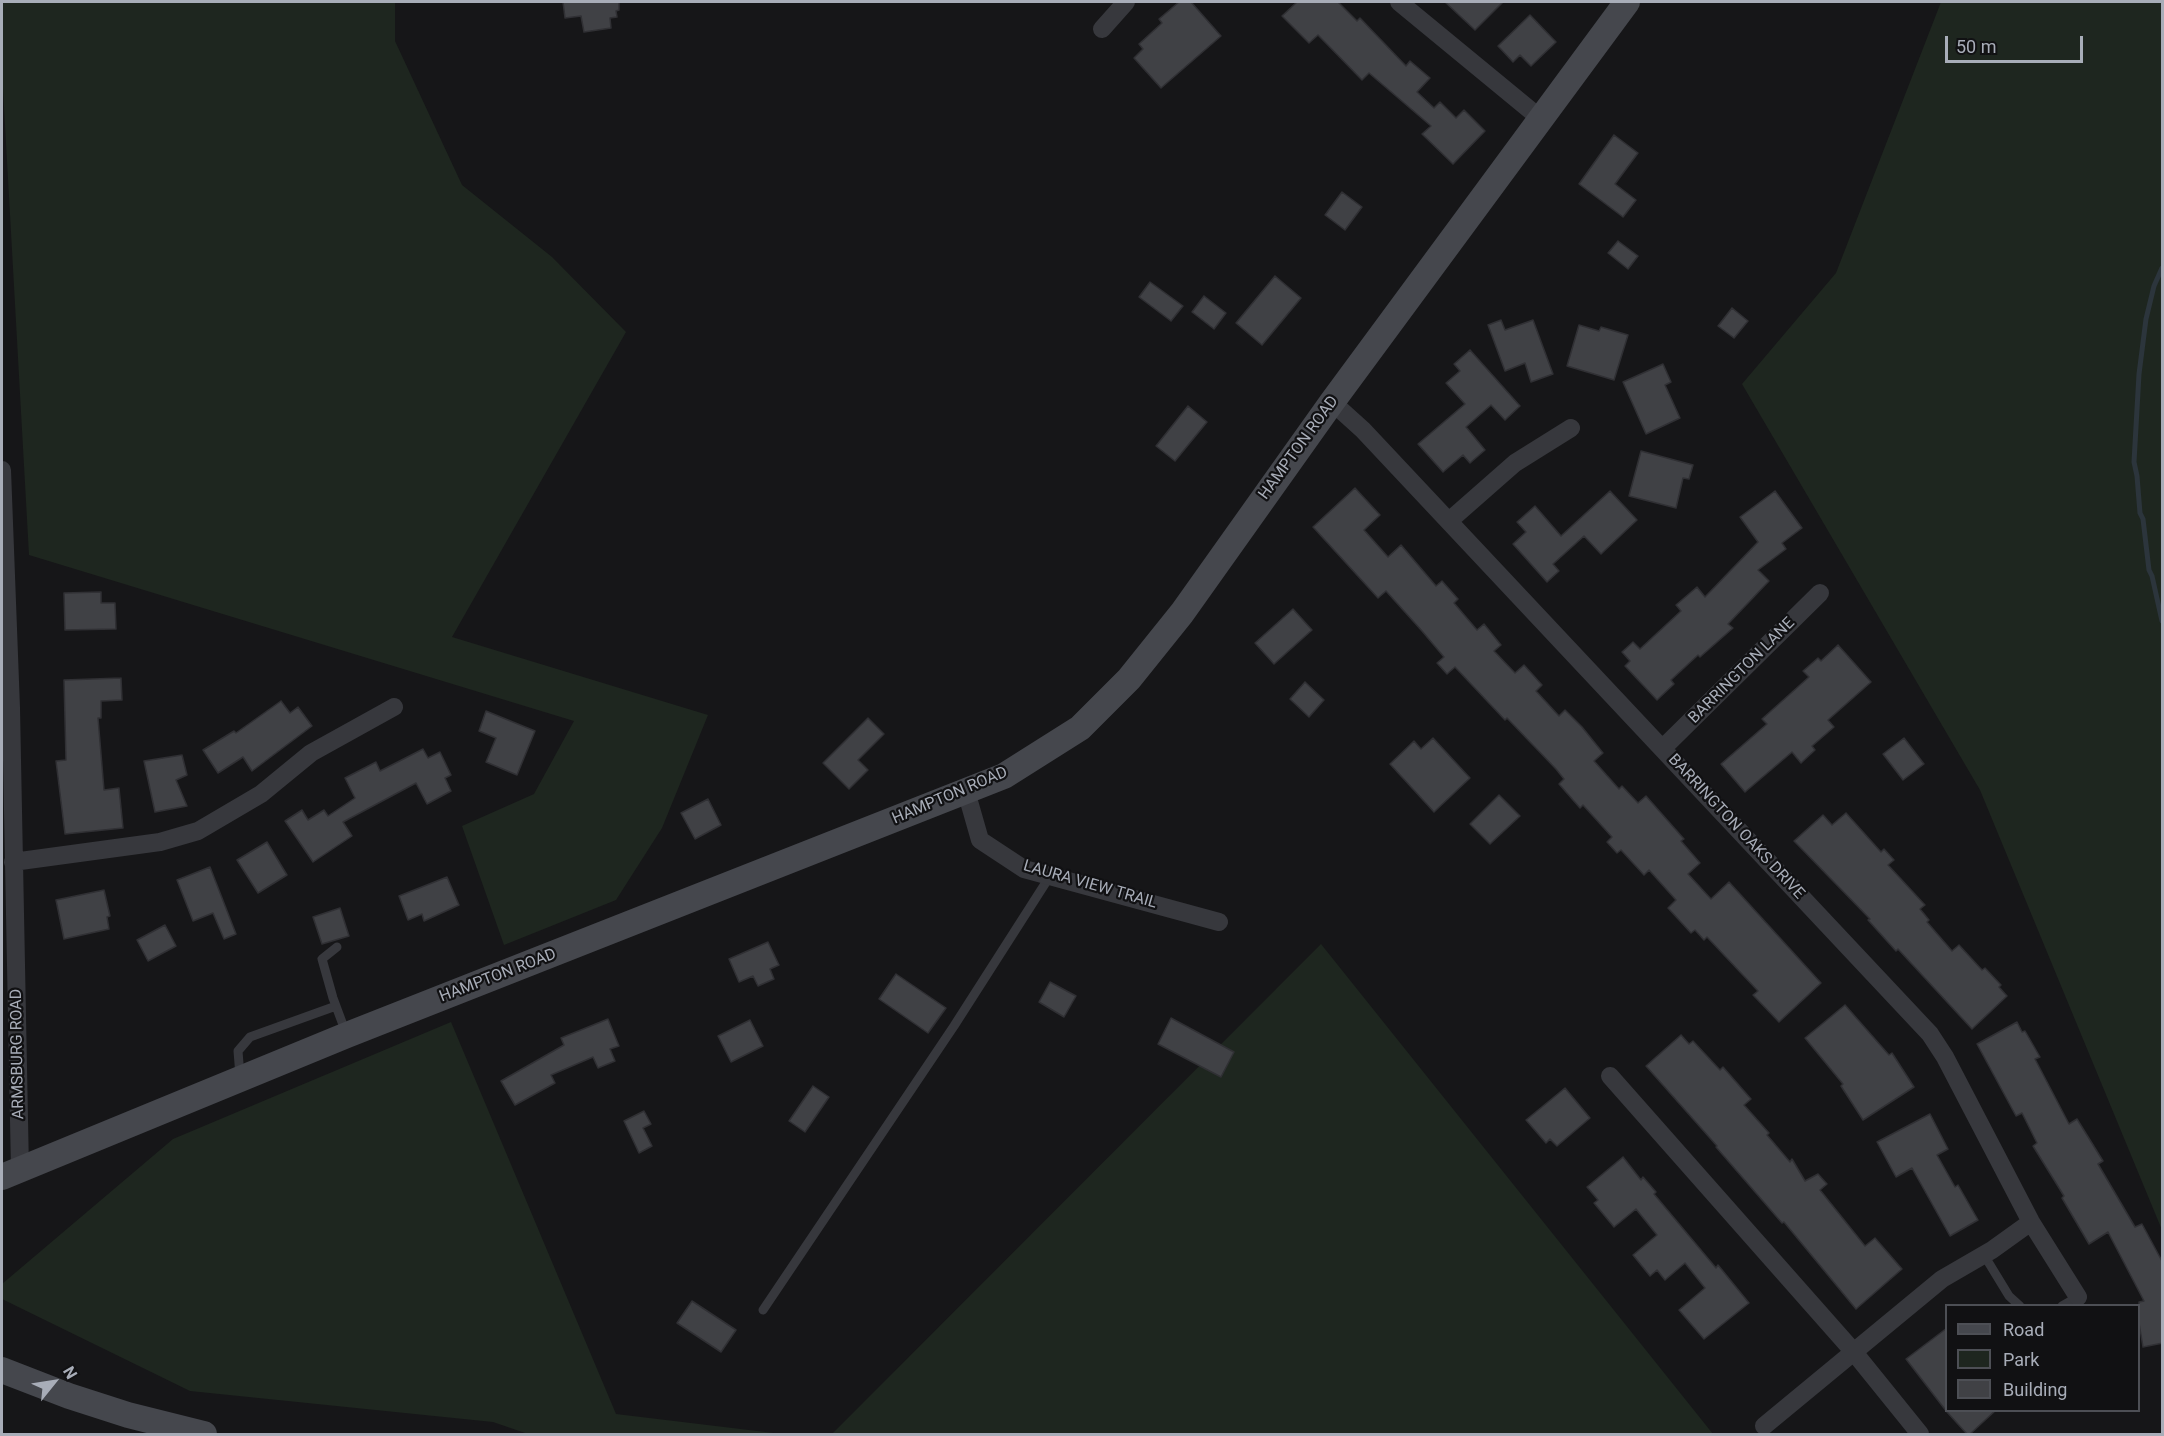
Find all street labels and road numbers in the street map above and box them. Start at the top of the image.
street label: HAMPTON ROAD [1255,392,1343,504]
street label: BARRINGTON LANE [1685,614,1799,728]
street label: BARRINGTON OAKS DRIVE [1664,751,1808,903]
street label: HAMPTON ROAD [889,763,1011,829]
street label: LAURA VIEW TRAIL [1021,857,1159,913]
street label: HAMPTON ROAD [437,945,559,1007]
street label: ARMSBURG ROAD [7,989,29,1119]

